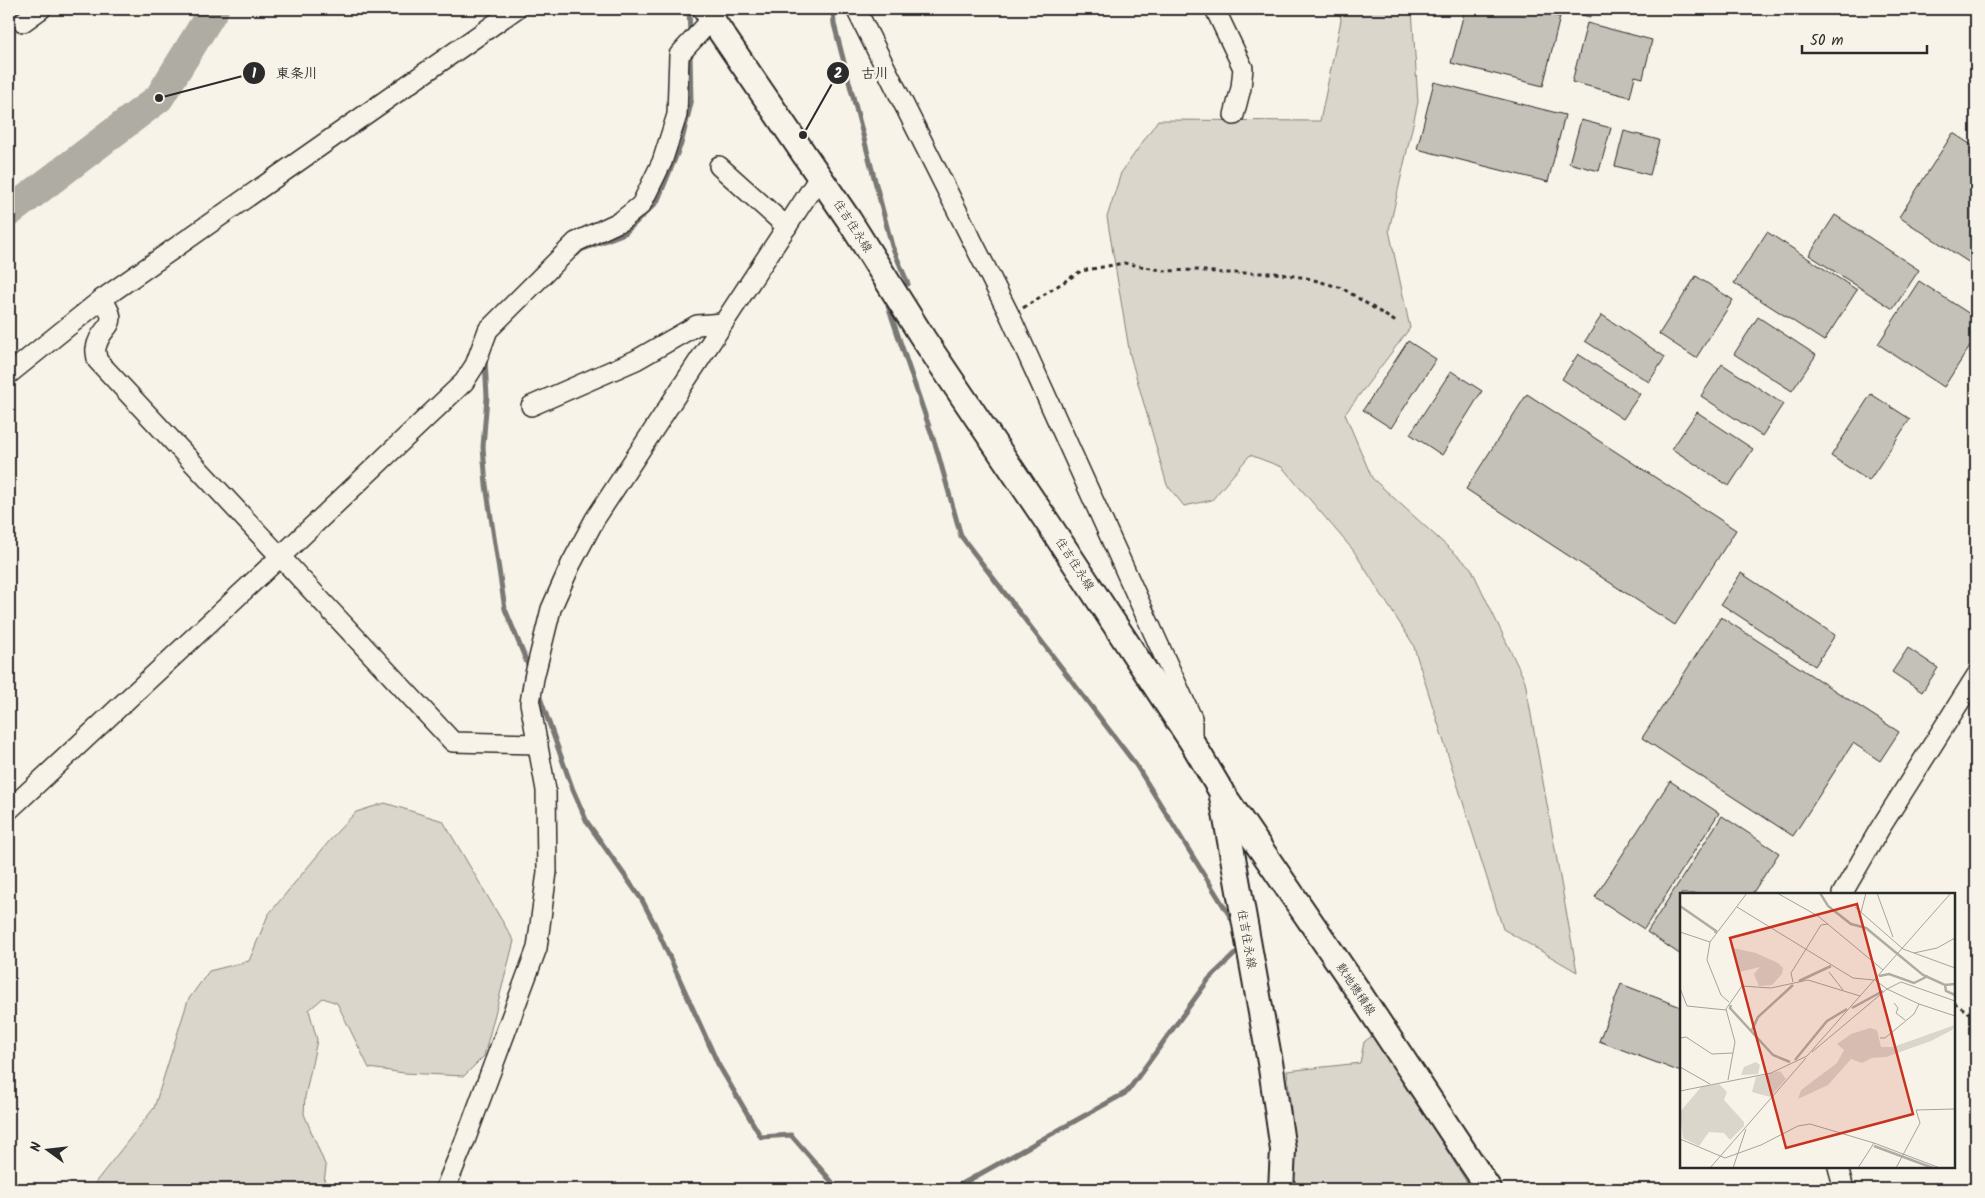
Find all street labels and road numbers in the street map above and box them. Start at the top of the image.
street label: 住吉住永線 [828,196,877,257]
street label: 住吉住永線 [1050,534,1099,595]
street label: 住吉住永線 [1232,908,1261,970]
street label: 敷地穂積線 [1331,959,1380,1019]

